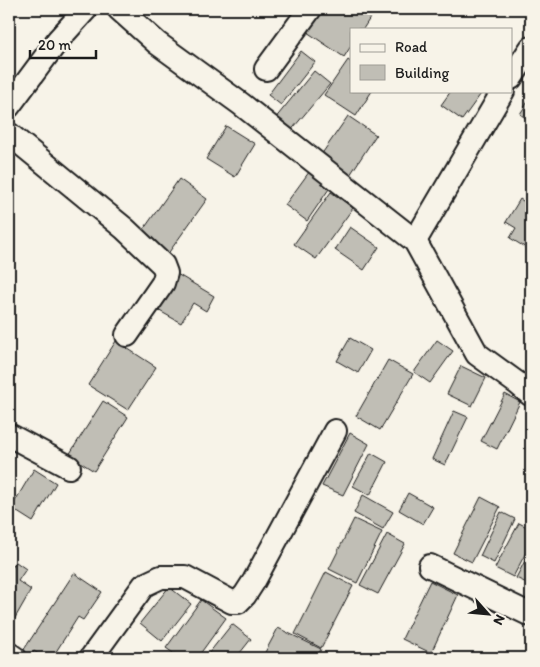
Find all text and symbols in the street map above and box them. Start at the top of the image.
scale bar [30,28,96,60]
legend [350,28,512,92]
text: 20 m [38,36,72,54]
text: Road [395,38,428,56]
text: Building [395,64,449,82]
north arrow [462,590,512,640]
text: N [489,612,509,628]

